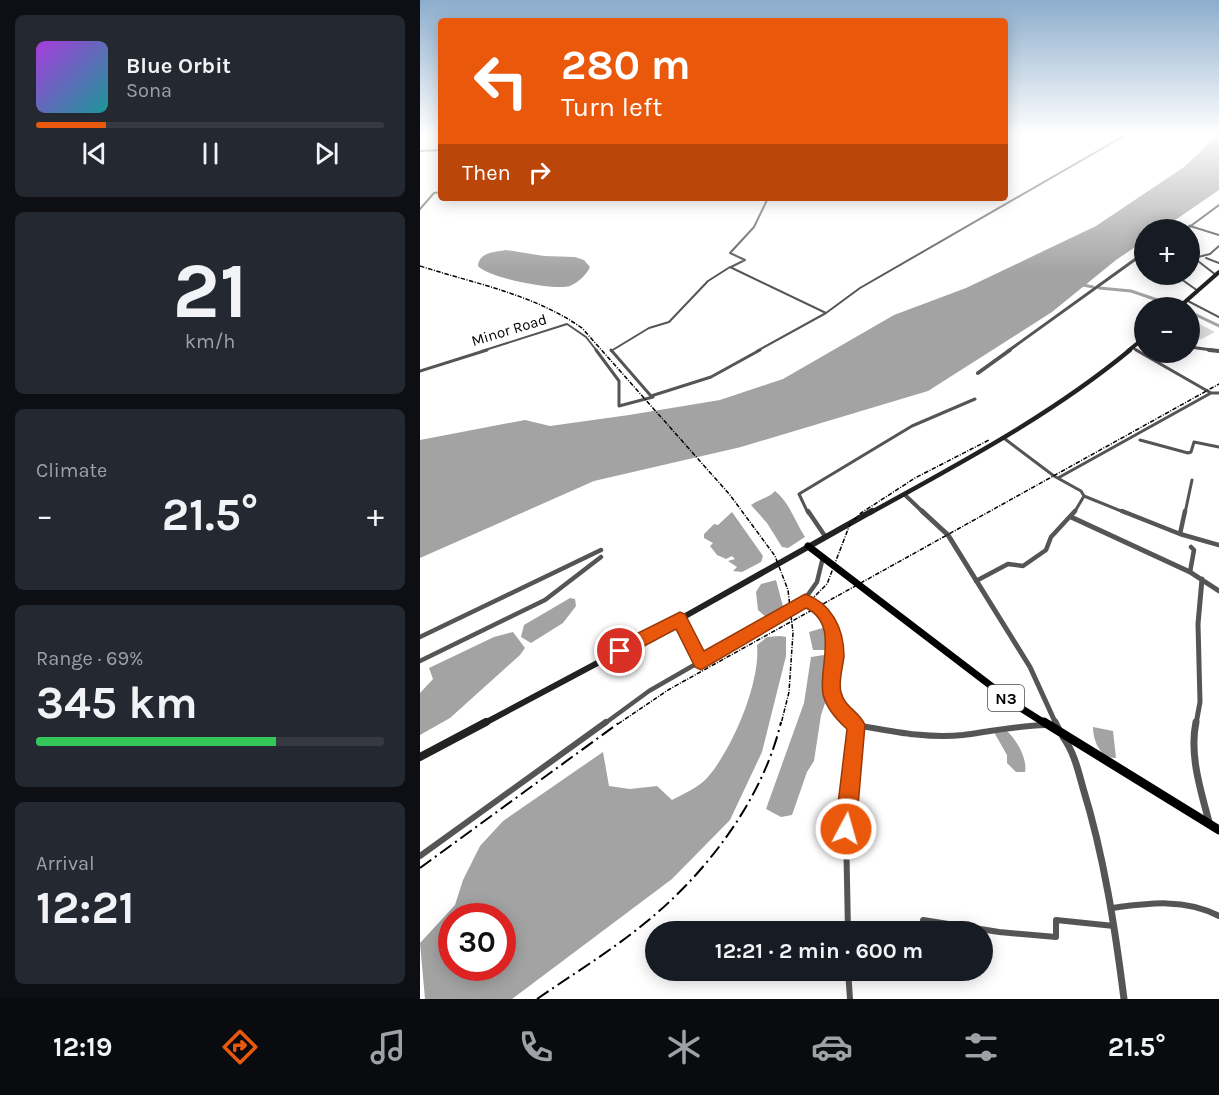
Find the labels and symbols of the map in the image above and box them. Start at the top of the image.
street label: Minor Road [469,310,549,350]
pin [594,625,645,676]
road number: N3 [988,685,1024,711]
position arrow [814,797,878,861]
speed limit sign: 30 [438,903,516,981]

